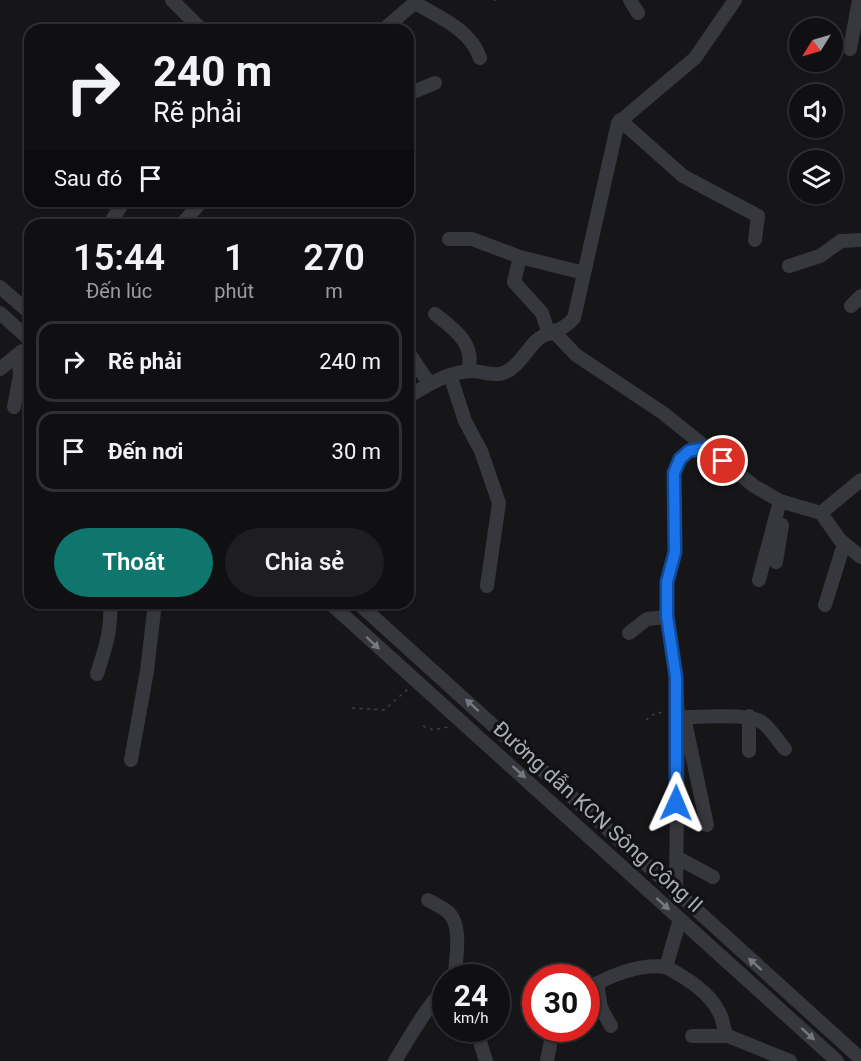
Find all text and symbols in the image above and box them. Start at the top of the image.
north arrow [789,18,843,72]
map controls [789,18,843,204]
text: 240 m [153,47,272,96]
icon: right [54,48,132,126]
button: sound [789,84,843,138]
text: Rẽ phải [153,97,242,129]
button: layers [789,150,843,204]
icon: arrive [134,162,167,195]
text: Sau đó [54,166,122,191]
text: 15:44 [73,237,165,279]
text: 1 [224,237,244,279]
text: 270 [303,237,365,279]
text: Đến lúc [86,279,152,303]
text: phút [214,279,254,303]
text: m [325,279,343,303]
icon: right [57,345,90,378]
text: Rẽ phải [108,349,182,374]
text: 240 m [319,349,381,374]
icon: arrive [57,435,90,468]
pin [697,435,748,486]
text: Đến nơi [108,439,183,464]
text: 30 m [332,439,381,464]
icon: arrive [706,444,739,477]
button: Thoát [54,528,213,597]
button: Chia sẻ [225,528,384,597]
one-way arrow [365,636,380,649]
one-way arrow [465,699,480,712]
street label: Đường dẫn KCN Sông Công II [488,717,708,917]
one-way arrow [511,765,526,778]
position arrow [644,771,708,835]
one-way arrow [655,897,670,910]
one-way arrow [748,958,763,971]
speed limit sign: 30 [522,964,600,1042]
text: 24 [454,978,488,1013]
text: km/h [453,1009,489,1027]
one-way arrow [800,1027,815,1041]

